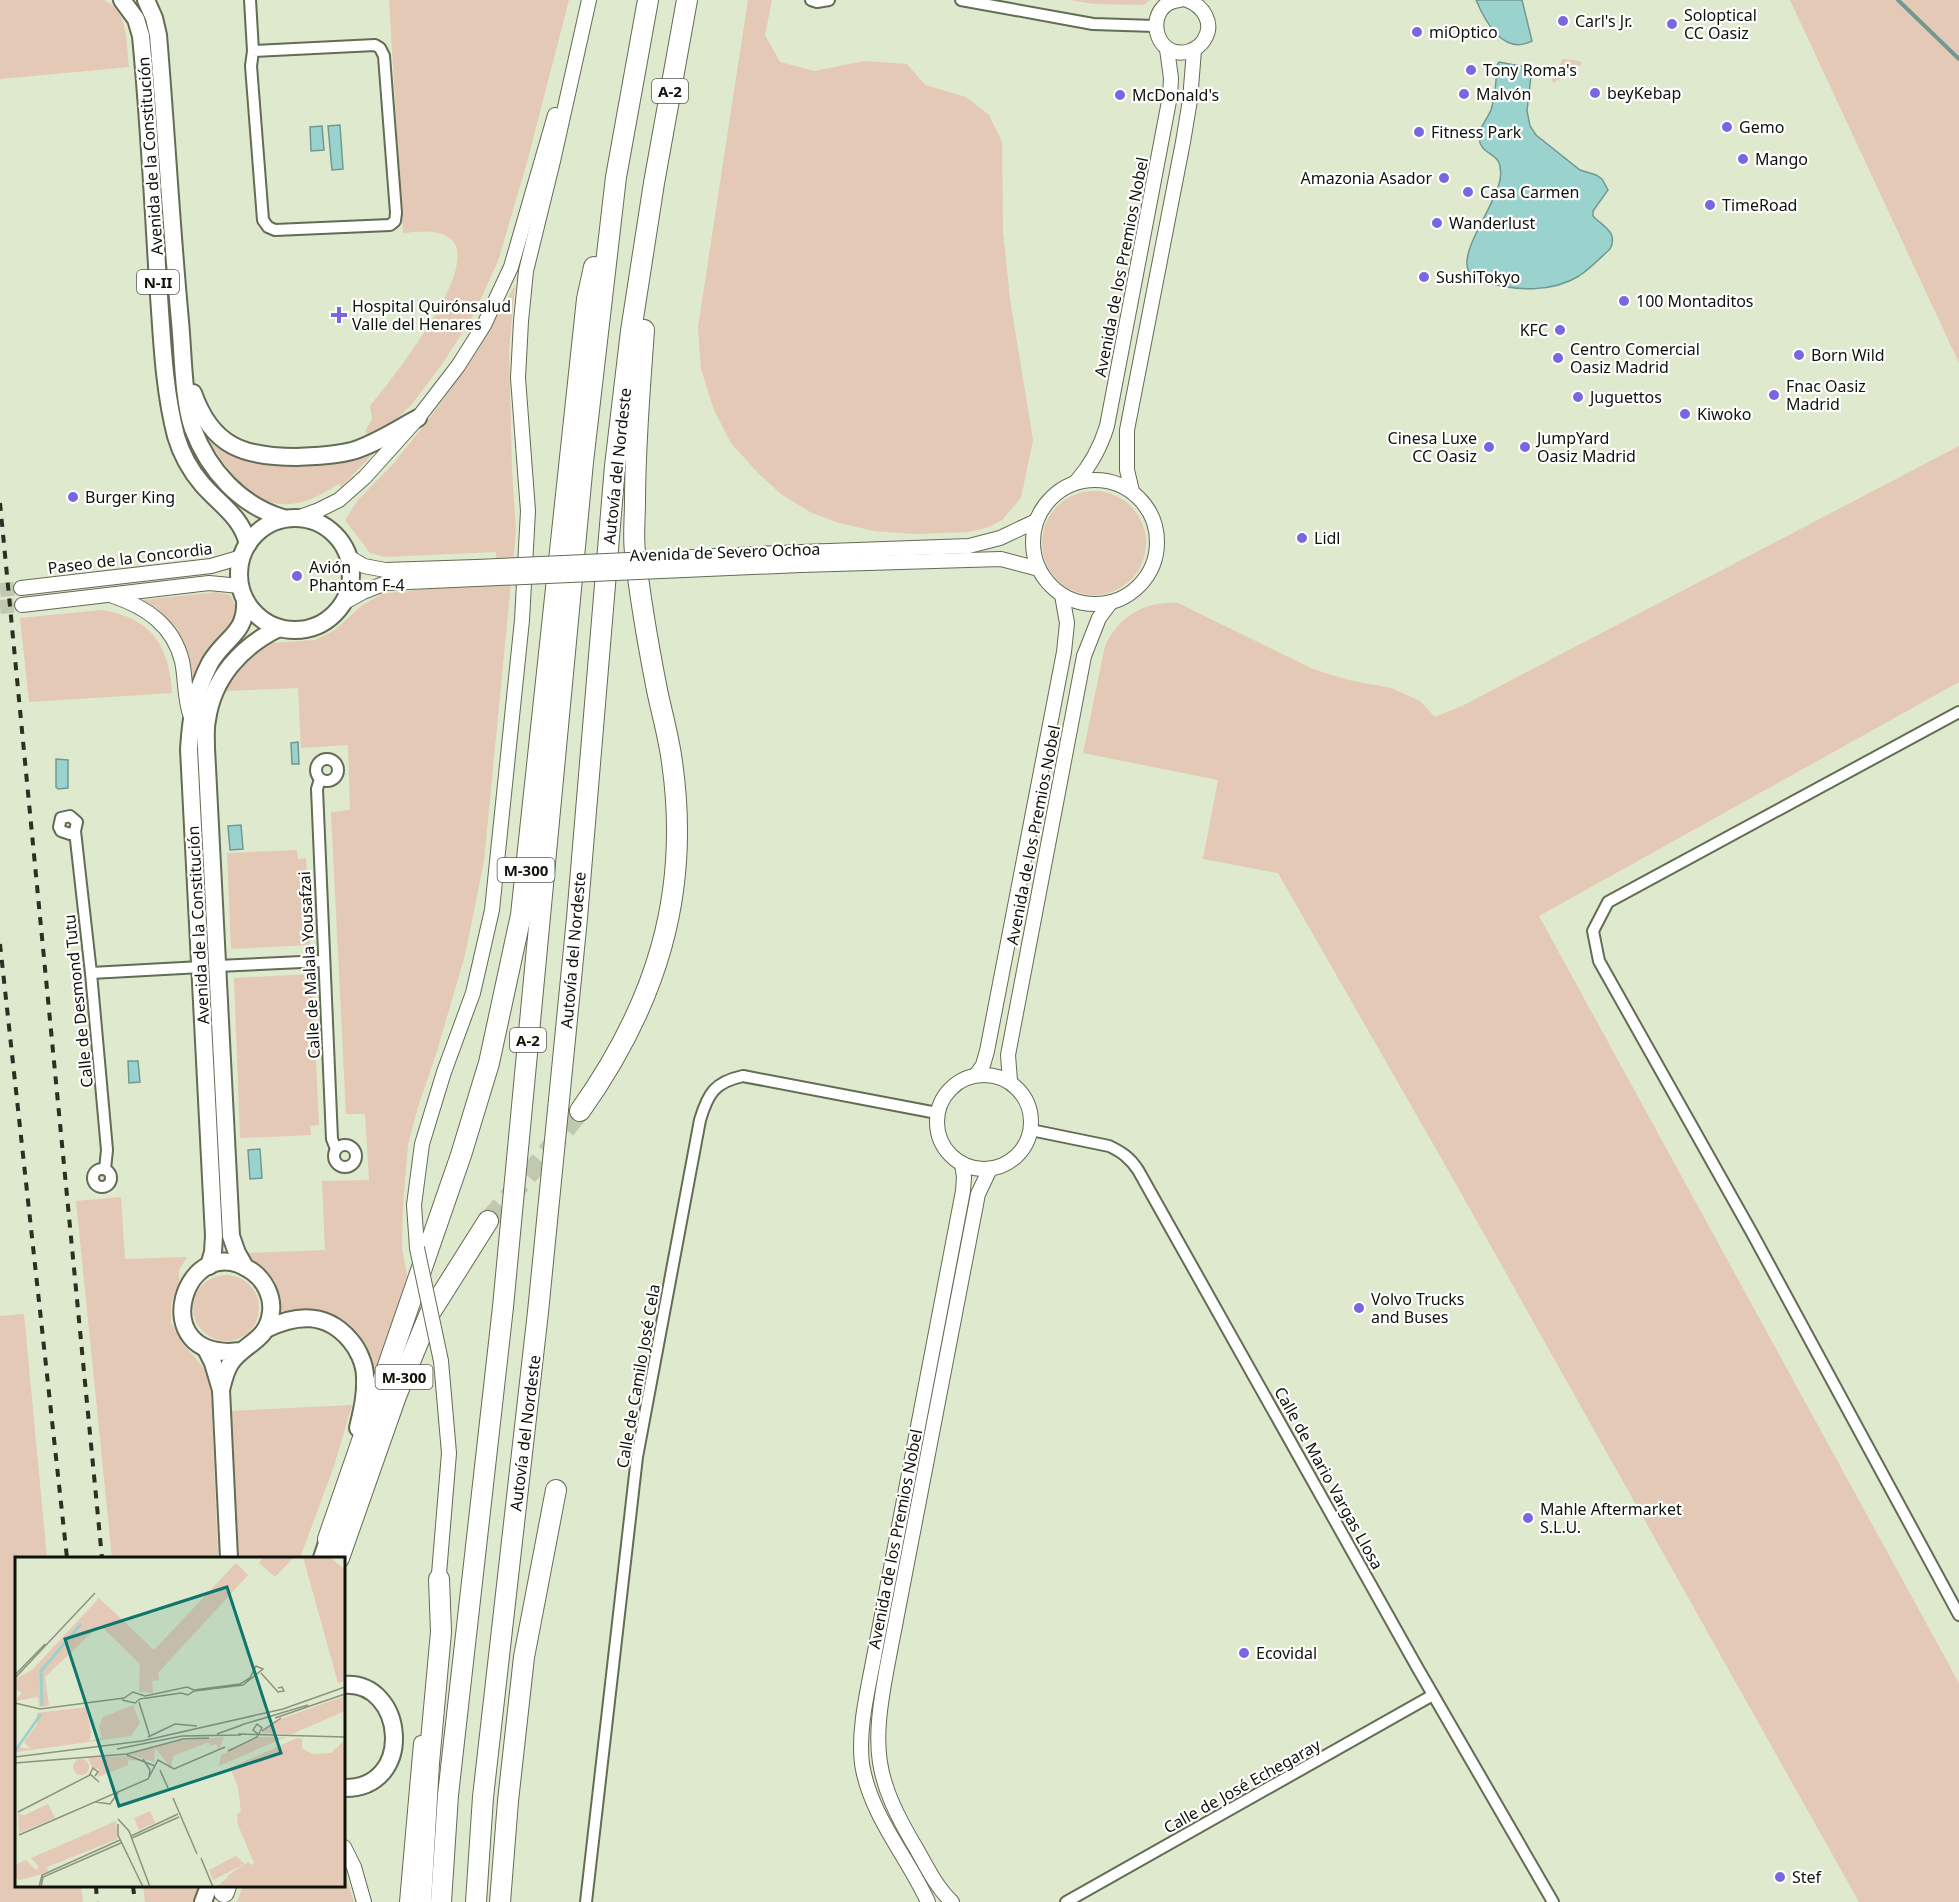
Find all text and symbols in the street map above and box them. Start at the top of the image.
place label: Soloptical CC Oasiz [1684,4,1757,44]
place label: Carl's Jr. [1575,10,1632,32]
marker: Carl's Jr. [1556,14,1570,28]
marker: Soloptical CC Oasiz [1665,17,1679,31]
place label: miOptico [1429,21,1498,43]
marker: miOptico [1410,25,1424,39]
street label: Avenida de la Constitución [132,56,168,256]
place label: Tony Roma's [1483,59,1577,81]
marker: Tony Roma's [1464,63,1478,77]
road number: A-2 [652,79,688,103]
place label: beyKebap [1607,82,1681,104]
place label: Malvón [1476,83,1531,105]
place label: McDonald's [1132,84,1219,106]
marker: beyKebap [1588,86,1602,100]
marker: Malvón [1457,87,1471,101]
marker: McDonald's [1113,88,1127,102]
place label: Gemo [1739,116,1784,138]
marker: Gemo [1720,120,1734,134]
place label: Fitness Park [1431,121,1522,143]
marker: Fitness Park [1412,125,1426,139]
place label: Mango [1755,148,1808,170]
marker: Mango [1736,152,1750,166]
street label: Avenida de los Premios Nobel [1089,155,1153,379]
place label: Amazonia Asador [1300,167,1432,189]
marker: Amazonia Asador [1437,171,1451,185]
place label: Casa Carmen [1480,181,1579,203]
marker: Casa Carmen [1461,185,1475,199]
place label: TimeRoad [1722,194,1797,216]
marker: TimeRoad [1703,198,1717,212]
place label: Wanderlust [1449,212,1536,234]
marker: Wanderlust [1430,216,1444,230]
place label: SushiTokyo [1436,266,1520,288]
road number: N-II [137,270,179,294]
marker: SushiTokyo [1417,270,1431,284]
place label: 100 Montaditos [1636,290,1754,312]
marker: 100 Montaditos [1617,294,1631,308]
place label: Hospital Quirónsalud Valle del Henares [352,295,511,335]
marker: Hospital Quirónsalud Valle del Henares [330,306,348,324]
place label: KFC [1520,319,1548,341]
marker: KFC [1553,323,1567,337]
place label: Centro Comercial Oasiz Madrid [1570,338,1700,378]
place label: Born Wild [1811,344,1885,366]
marker: Born Wild [1792,348,1806,362]
marker: Centro Comercial Oasiz Madrid [1551,351,1565,365]
place label: Fnac Oasiz Madrid [1786,375,1866,415]
place label: Juguettos [1588,386,1662,408]
street label: Autovía del Nordeste [598,387,636,545]
marker: Fnac Oasiz Madrid [1767,388,1781,402]
marker: Juguettos [1571,390,1585,404]
place label: Kiwoko [1697,403,1752,425]
marker: Kiwoko [1678,407,1692,421]
place label: Cinesa Luxe CC Oasiz [1388,427,1477,467]
place label: JumpYard Oasiz Madrid [1535,427,1636,467]
marker: Cinesa Luxe CC Oasiz [1482,440,1496,454]
marker: JumpYard Oasiz Madrid [1518,440,1532,454]
place label: Burger King [85,486,175,508]
marker: Burger King [66,490,80,504]
place label: Lidl [1314,527,1340,549]
marker: Lidl [1295,531,1309,545]
street label: Paseo de la Concordia [46,537,214,579]
street label: Avenida de Severo Ochoa [629,538,821,566]
place label: Avión Phantom F-4 [309,556,405,596]
marker: Avión Phantom F-4 [290,569,304,583]
street label: Avenida de los Premios Nobel [1001,723,1065,947]
street label: Avenida de la Constitución [182,825,214,1025]
road number: M-300 [498,858,554,882]
street label: Calle de Malala Yousafzai [293,871,325,1059]
street label: Autovía del Nordeste [555,871,591,1029]
street label: Calle de Desmond Tutu [58,913,98,1089]
road number: A-2 [510,1028,546,1052]
street label: Calle de Camilo José Cela [611,1282,665,1470]
place label: Volvo Trucks and Buses [1371,1288,1465,1328]
marker: Volvo Trucks and Buses [1352,1301,1366,1315]
street label: Autovía del Nordeste [505,1354,545,1512]
road number: M-300 [376,1365,432,1389]
street label: Calle de Mario Vargas Llosa [1269,1383,1389,1573]
street label: Avenida de los Premios Nobel [863,1427,927,1651]
place label: Mahle Aftermarket S.L.U. [1540,1498,1682,1538]
marker: Mahle Aftermarket S.L.U. [1521,1511,1535,1525]
inset map [15,1557,345,1887]
place label: Ecovidal [1256,1642,1317,1664]
marker: Ecovidal [1237,1646,1251,1660]
street label: Calle de José Echegaray [1160,1733,1325,1838]
place label: Stef [1792,1866,1823,1888]
marker: Stef [1773,1870,1787,1884]

